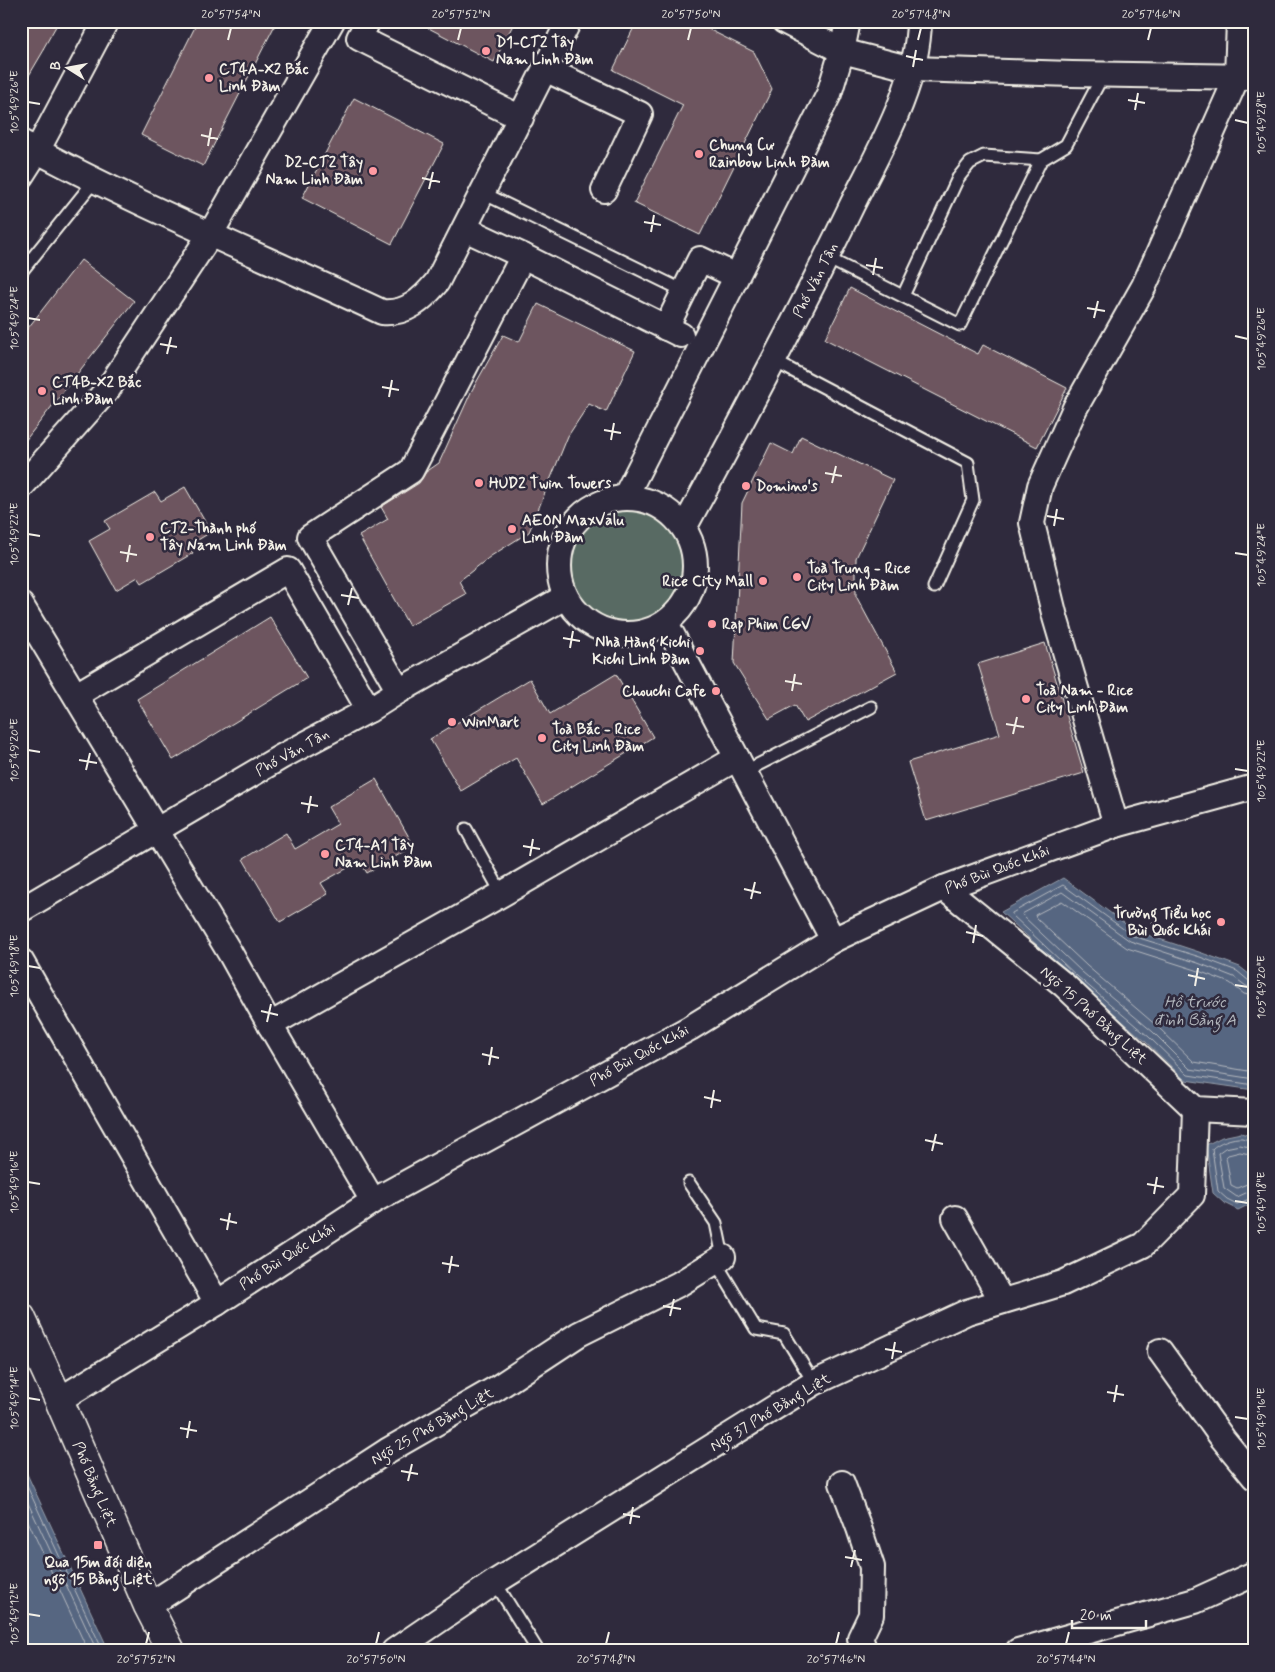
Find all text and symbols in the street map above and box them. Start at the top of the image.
text: 20°57'54"N [201,7,261,23]
text: 20°57'52"N [432,7,490,23]
text: 20°57'50"N [661,7,721,23]
text: 20°57'48"N [892,7,950,23]
text: 20°57'46"N [1122,7,1180,23]
place label: D1-CT2 Tây Nam Linh Đàm [496,33,594,70]
north arrow [42,42,92,92]
marker: D1-CT2 Tây Nam Linh Đàm [480,45,492,57]
text: B [47,60,66,72]
place label: CT4A-X2 Bắc Linh Đàm [219,60,309,97]
text: 105°49'26"E [7,70,23,134]
marker: CT4A-X2 Bắc Linh Đàm [203,72,215,84]
text: 105°49'28"E [1254,91,1270,155]
place label: Chung Cư Rainbow Linh Đàm [709,136,830,173]
marker: Chung Cư Rainbow Linh Đàm [693,148,705,160]
place label: D2-CT2 Tây Nam Linh Đàm [266,153,363,190]
marker: D2-CT2 Tây Nam Linh Đàm [367,165,379,177]
street label: Phố Văn Tân [788,240,843,321]
text: 105°49'24"E [7,286,23,350]
text: 105°49'26"E [1254,307,1270,371]
place label: CT4B-X2 Bắc Linh Đàm [52,373,141,410]
marker: CT4B-X2 Bắc Linh Đàm [36,385,48,397]
place label: HUD2 Twin Towers [489,474,611,494]
marker: HUD2 Twin Towers [473,477,485,489]
place label: Domino's [756,477,818,497]
marker: Domino's [740,480,752,492]
text: 105°49'22"E [7,502,23,566]
place label: AEON MaxValu Linh Đàm [522,511,625,548]
place label: CT2-Thành phố Tây Nam Linh Đàm [160,519,287,556]
marker: AEON MaxValu Linh Đàm [506,523,518,535]
text: 105°49'24"E [1254,523,1270,587]
marker: CT2-Thành phố Tây Nam Linh Đàm [144,531,156,543]
place label: Toà Trung - Rice City Linh Đàm [807,559,911,596]
marker: Toà Trung - Rice City Linh Đàm [791,571,803,583]
place label: Rice City Mall [662,572,753,592]
marker: Rice City Mall [757,575,769,587]
place label: Rạp Phim CGV [722,615,811,635]
marker: Rạp Phim CGV [706,618,718,630]
place label: Nhà Hàng Kichi Kichi Linh Đàm [592,633,691,670]
marker: Nhà Hàng Kichi Kichi Linh Đàm [694,645,706,657]
place label: Toà Nam - Rice City Linh Đàm [1036,681,1134,718]
place label: Chouchi Cafe [622,682,706,702]
marker: Chouchi Cafe [710,685,722,697]
marker: Toà Nam - Rice City Linh Đàm [1020,693,1032,705]
place label: WinMart [461,713,519,733]
marker: WinMart [446,716,458,728]
text: 105°49'20"E [7,718,23,782]
place label: Toà Bắc - Rice City Linh Đàm [552,720,644,757]
street label: Phố Văn Tân [252,724,333,781]
marker: Toà Bắc - Rice City Linh Đàm [536,732,548,744]
text: 105°49'22"E [1254,739,1270,803]
place label: CT4-A1 Tây Nam Linh Đàm [335,836,433,873]
street label: Phố Bùi Quốc Khái [942,841,1053,899]
marker: CT4-A1 Tây Nam Linh Đàm [319,848,331,860]
place label: Trường Tiểu học Bùi Quốc Khái [1113,904,1212,941]
marker: Trường Tiểu học Bùi Quốc Khái [1215,916,1227,928]
text: 105°49'18"E [7,935,23,997]
text: 105°49'20"E [1254,955,1270,1019]
street label: Ngõ 15 Phố Bằng Liệt [1035,962,1151,1070]
water label: Hồ trước đình Bằng A [1154,992,1237,1033]
street label: Phố Bùi Quốc Khái [586,1020,693,1091]
text: 105°49'16"E [7,1150,23,1214]
text: 105°49'18"E [1254,1172,1270,1234]
street label: Phố Bùi Quốc Khái [236,1218,339,1295]
text: 105°49'14"E [7,1366,23,1430]
street label: Ngõ 37 Phố Bằng Liệt [706,1369,835,1458]
street label: Ngõ 25 Phố Bằng Liệt [368,1383,498,1471]
text: 105°49'16"E [1254,1387,1270,1451]
street label: Phố Bằng Liệt [66,1439,121,1531]
marker: Qua 15m đối diện ngõ 15 Bằng Liệt [92,1539,104,1551]
place label: Qua 15m đối diện ngõ 15 Bằng Liệt [44,1553,153,1592]
text: 105°49'12"E [7,1583,23,1645]
scale bar [1072,1597,1146,1629]
text: 20 m [1080,1606,1112,1626]
text: 20°57'52"N [117,1652,175,1668]
text: 20°57'50"N [346,1652,406,1668]
text: 20°57'48"N [577,1652,635,1668]
text: 20°57'46"N [807,1652,865,1668]
text: 20°57'44"N [1036,1652,1096,1668]

